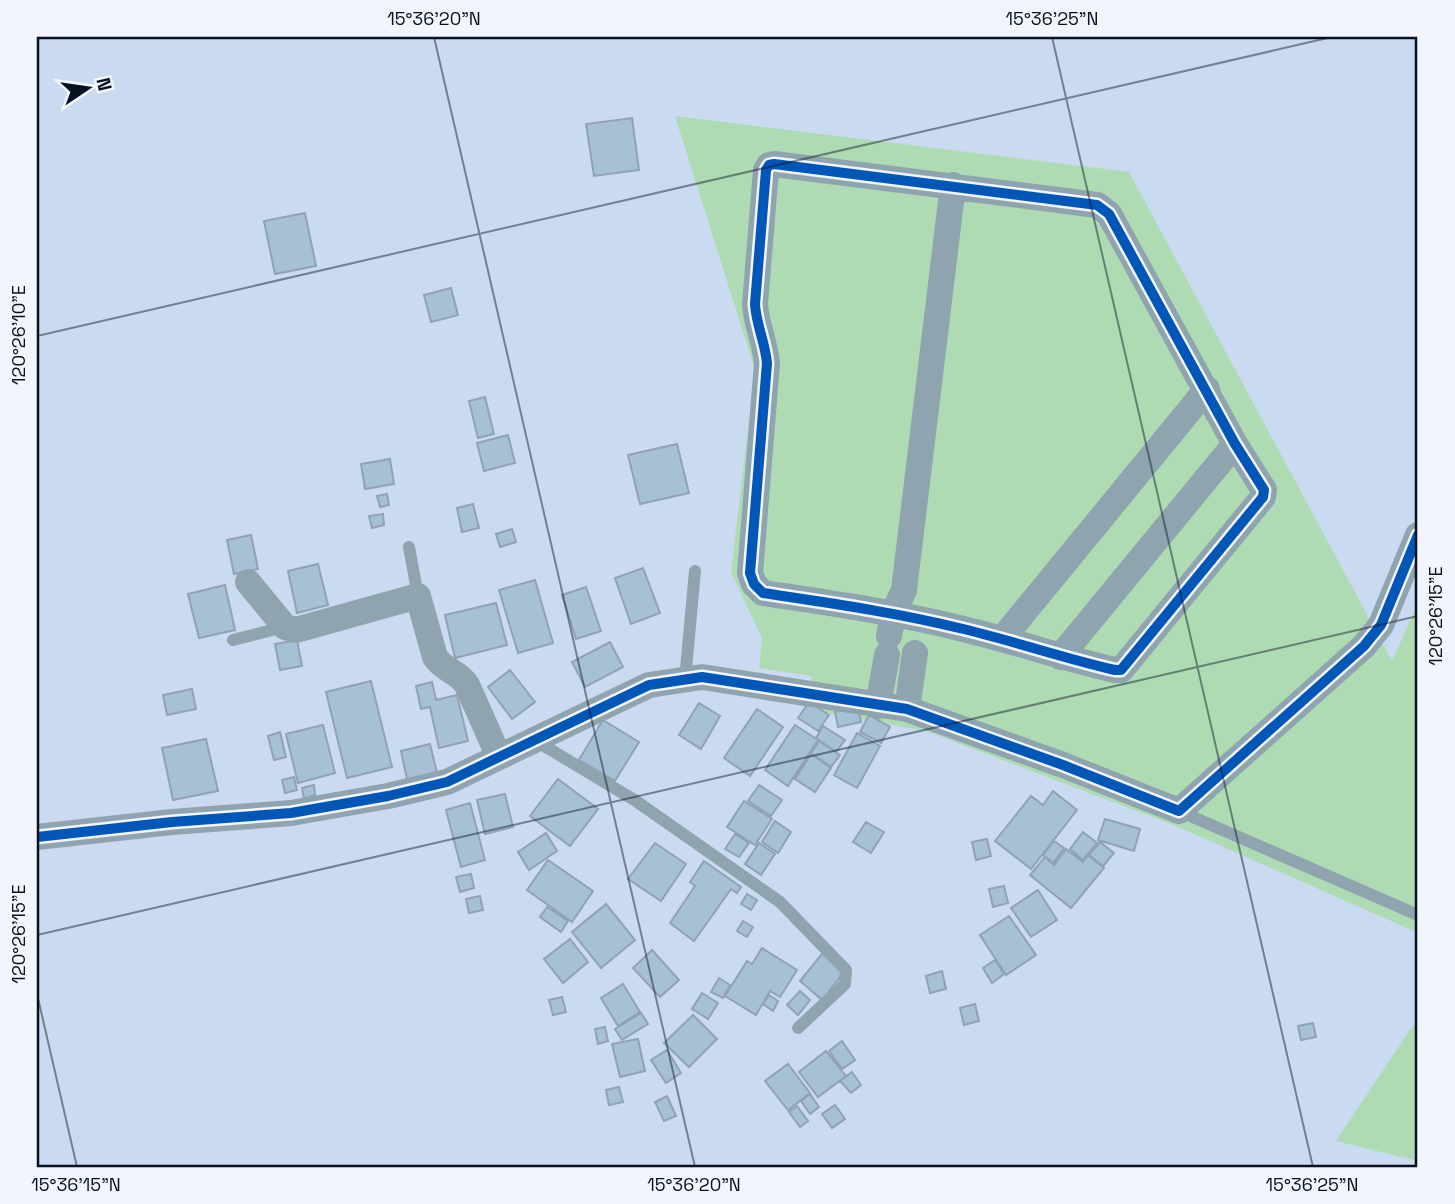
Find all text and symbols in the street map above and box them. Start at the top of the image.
text: 15°36'20"N [387,7,481,30]
text: 15°36'25"N [1006,7,1098,30]
north arrow [52,52,122,122]
text: N [90,75,118,93]
text: 120°26'10"E [7,285,30,385]
text: 120°26'15"E [1424,566,1447,666]
text: 120°26'15"E [7,884,30,984]
text: 15°36'15"N [31,1173,121,1196]
text: 15°36'20"N [647,1173,741,1196]
text: 15°36'25"N [1266,1173,1358,1196]

